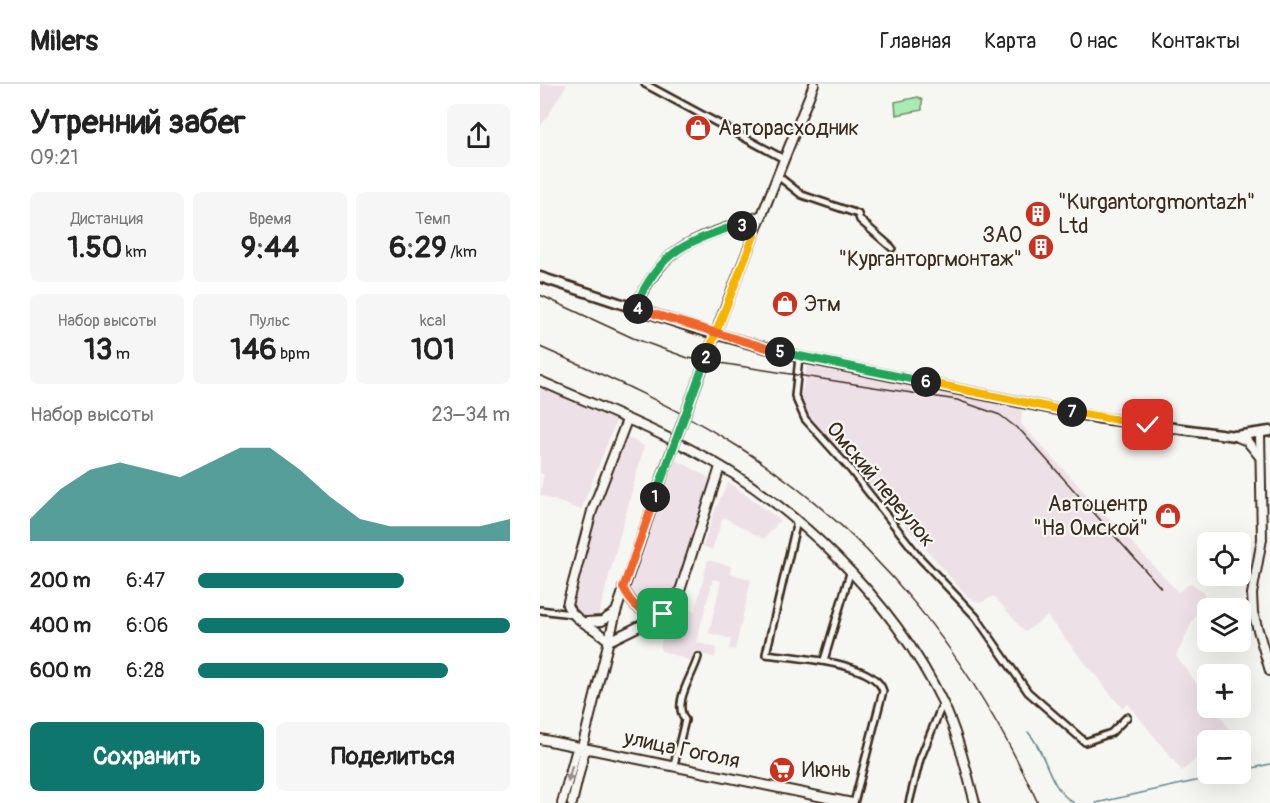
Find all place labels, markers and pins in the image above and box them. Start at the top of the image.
shop icon: Авторасходник [683,113,713,143]
place label: Авторасходник [718,115,859,142]
place label: "Kurgantorgmontazh" Ltd [1058,189,1255,240]
building icon: "Kurgantorgmontazh" Ltd [1023,199,1053,229]
pin: 3 [727,211,757,241]
place label: ЗАО "Курганторгмонтаж" [838,222,1022,273]
building icon: ЗАО "Курганторгмонтаж" [1026,232,1056,262]
shop icon: Этм [770,289,800,319]
place label: Этм [804,291,841,318]
pin: 4 [623,294,653,324]
pin: 5 [765,337,795,367]
pin: 2 [691,343,721,373]
pin: 6 [911,367,941,397]
pin: 7 [1057,397,1087,427]
pin [1122,399,1173,450]
pin: 1 [640,482,670,512]
place label: Автоцентр "На Омской" [1033,491,1148,542]
shop icon: Автоцентр "На Омской" [1153,501,1183,531]
pin [637,588,688,639]
supermarket icon: Июнь [767,755,797,785]
place label: Июнь [802,757,851,784]

